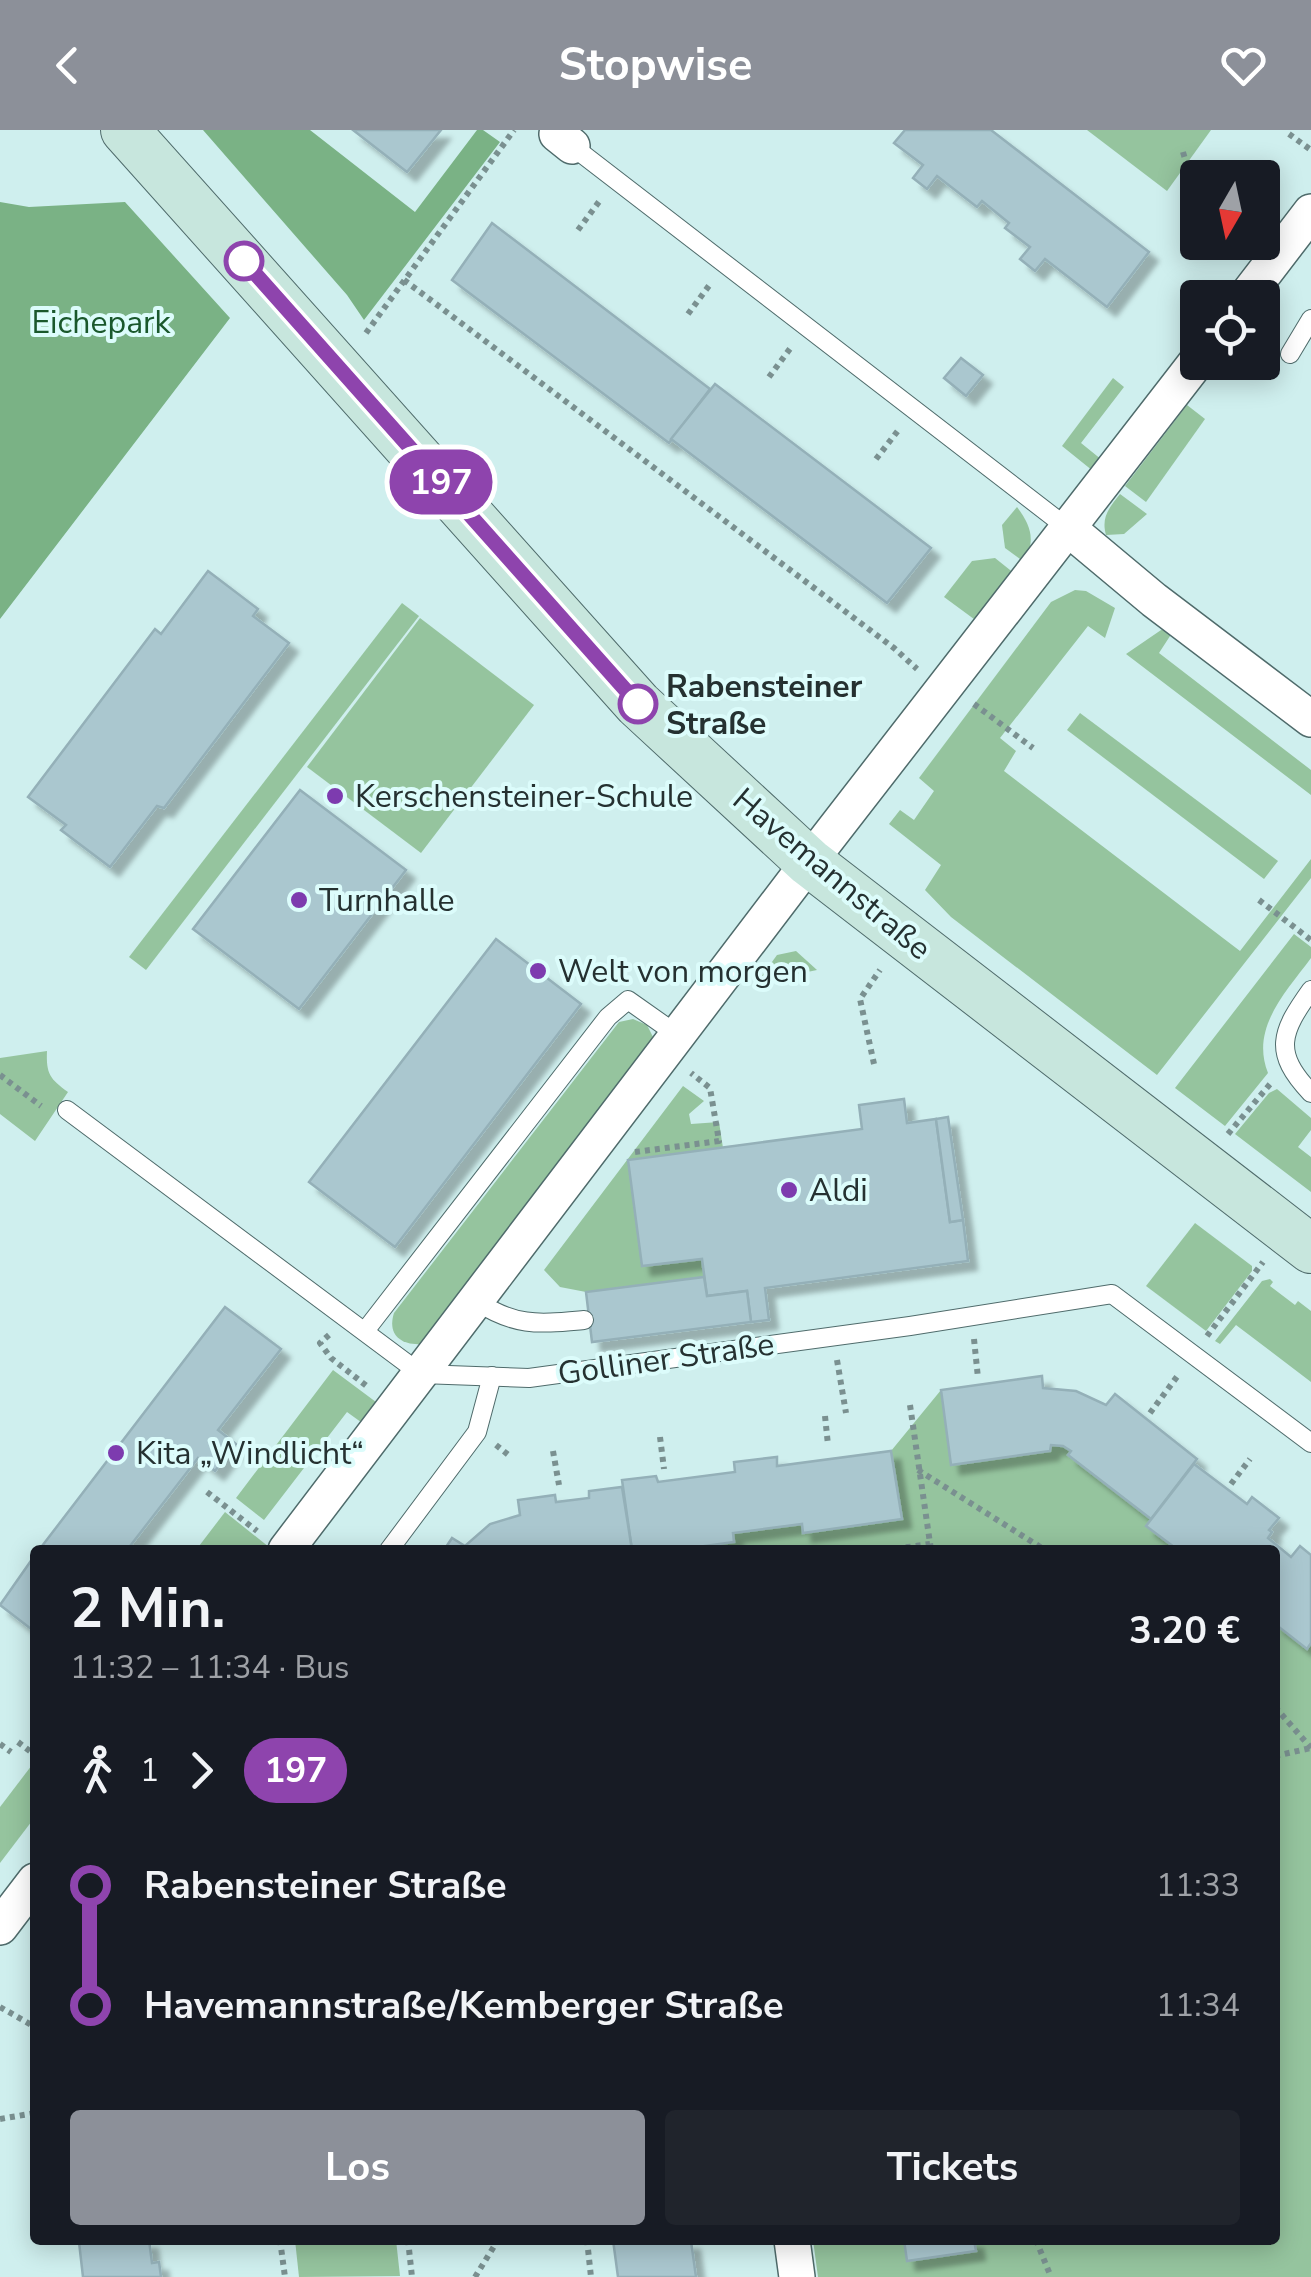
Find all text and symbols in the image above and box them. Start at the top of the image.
text: Stopwise [559,35,752,96]
icon: back [40,38,95,93]
icon: heart [1216,38,1271,93]
north arrow [1180,160,1280,260]
map controls [1180,160,1280,380]
unlabelled marker [225,242,263,280]
button: locate [1180,280,1280,380]
park label: Eichepark [31,301,172,344]
line badge: 197 [384,450,498,514]
text: 197 [409,459,473,506]
place label: Rabensteiner Straße [666,665,863,745]
marker: Rabensteiner Straße [619,685,657,723]
place label: Kerschensteiner-Schule [355,775,693,818]
street label: Havemannstraße [724,778,940,970]
marker: Kerschensteiner-Schule [324,785,346,807]
place label: Turnhalle [319,879,454,922]
marker: Turnhalle [288,889,310,911]
place label: Welt von morgen [558,950,808,993]
marker: Welt von morgen [527,960,549,982]
place label: Aldi [809,1169,868,1212]
marker: Aldi [778,1179,800,1201]
street label: Golliner Straße [555,1323,777,1395]
place label: Kita „Windlicht“ [136,1432,364,1475]
marker: Kita „Windlicht“ [105,1442,127,1464]
text: 2 Min. [70,1571,225,1646]
text: 3.20 € [1129,1605,1240,1656]
text: 11:32 – 11:34 · Bus [70,1646,349,1689]
icon: walk [70,1743,125,1798]
icon: forward [174,1743,229,1798]
text: 197 [264,1747,327,1794]
text: 1 [140,1749,159,1792]
text: Rabensteiner Straße [144,1860,507,1911]
text: 11:33 [1156,1864,1240,1907]
text: Havemannstraße/Kemberger Straße [144,1980,784,2031]
text: 11:34 [1156,1984,1240,2027]
button: Los [70,2110,645,2225]
button: Tickets [665,2110,1240,2225]

